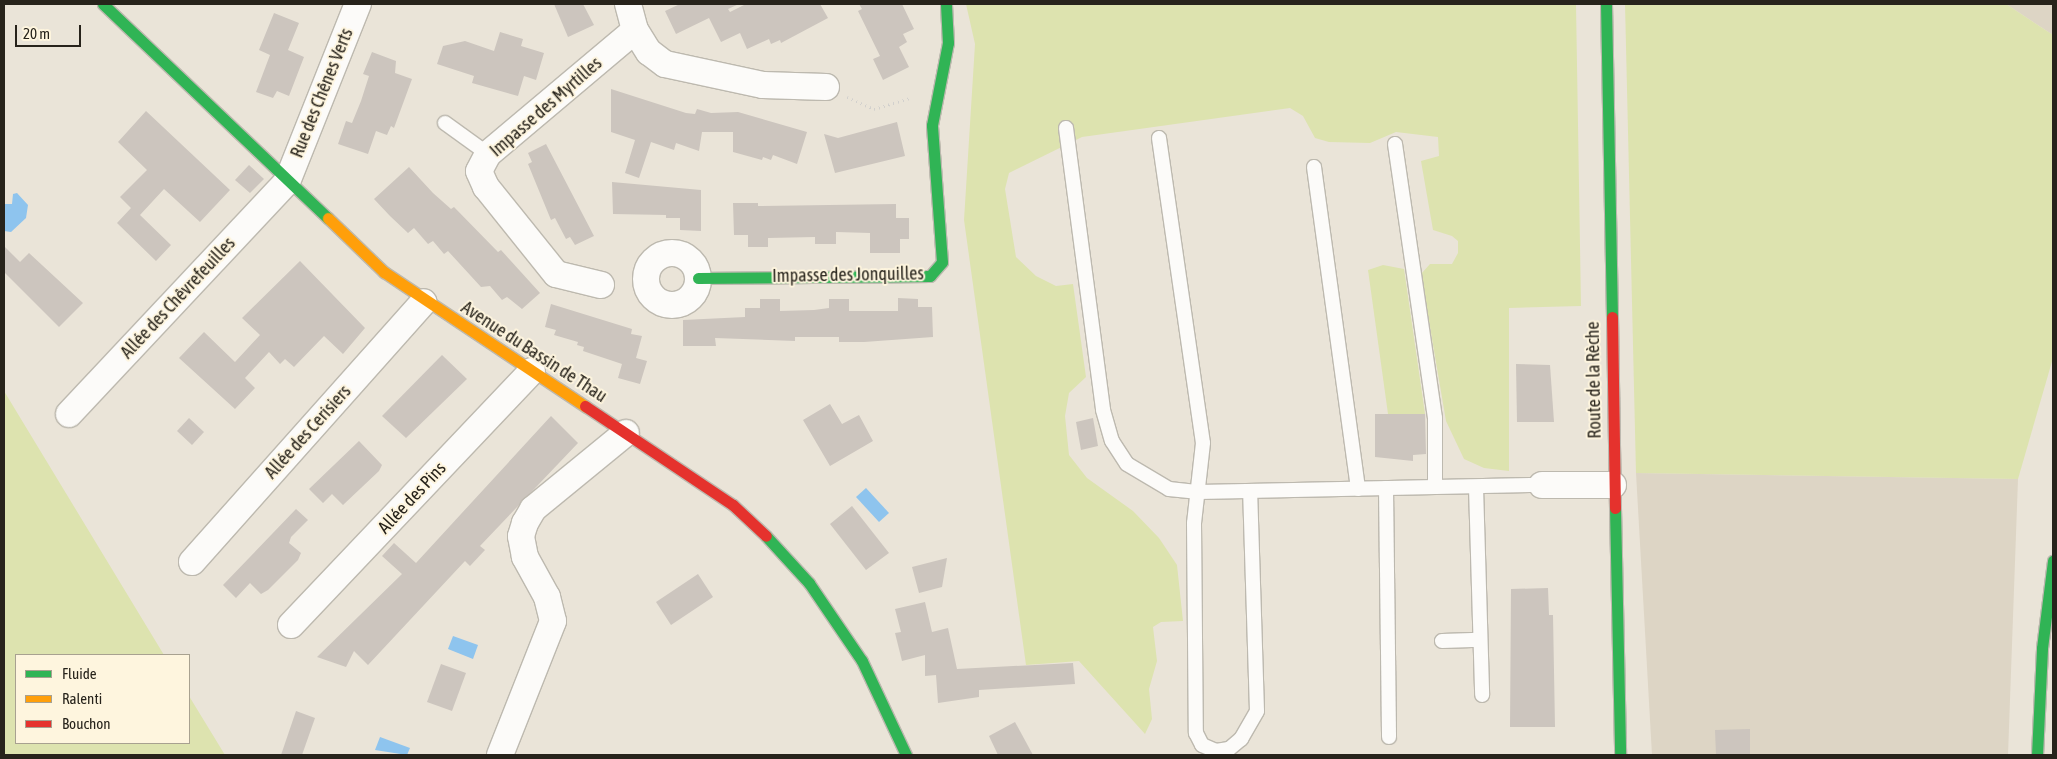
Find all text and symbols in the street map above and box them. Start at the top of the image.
scale bar [18,15,84,47]
text: 20 m [23,25,50,42]
street label: Rue des Chênes Verts [286,25,358,161]
street label: Impasse des Myrtilles [486,53,606,161]
street label: Allée des Chêvrefeuilles [116,233,240,363]
street label: Impasse des Jonquilles [772,263,924,287]
street label: Avenue du Bassin de Thau [457,297,611,407]
street label: Route de la Rèche [1582,321,1606,439]
street label: Allée des Cerisiers [260,381,356,483]
street label: Allée des Pins [373,458,451,538]
legend [15,654,190,744]
text: Fluide [62,665,97,682]
text: Ralenti [62,690,102,707]
text: Bouchon [62,715,111,732]

